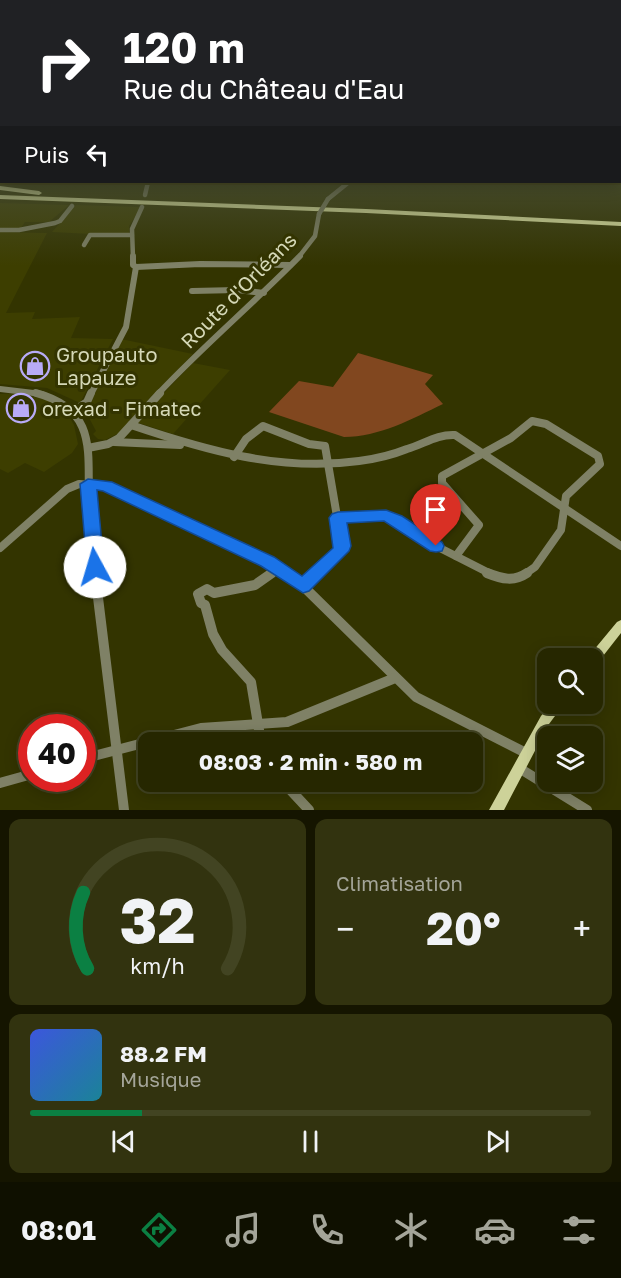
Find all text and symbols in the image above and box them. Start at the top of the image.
text: 120 m [123,22,245,72]
icon: right [24,24,102,102]
text: Rue du Château d'Eau [123,73,404,105]
icon: left [81,138,114,171]
text: Puis [24,141,69,168]
street label: Route d'Orléans [175,227,301,353]
place label: Groupauto Lapauze [56,342,158,389]
shop icon: Groupauto Lapauze [19,350,51,382]
shop icon: orexad - Fimatec [5,392,37,424]
place label: orexad - Fimatec [42,396,201,420]
pin [410,484,461,546]
icon: arrive [419,493,452,526]
position arrow [63,535,127,599]
map controls [537,648,603,792]
button: search [537,648,603,714]
speed limit sign: 40 [18,714,96,792]
button: layers [537,726,603,792]
text: 08:03 · 2 min · 580 m [199,748,422,775]
text: Climatisation [336,871,463,895]
text: 32 [119,882,196,957]
text: 20° [426,901,501,955]
text: − [336,909,354,948]
text: + [573,909,591,948]
text: km/h [130,953,185,979]
text: 88.2 FM [120,1040,207,1067]
text: Musique [120,1067,201,1091]
icon: previous [107,1125,140,1158]
icon: pause [294,1125,327,1158]
icon: next [481,1125,514,1158]
icon: directions [138,1209,180,1251]
icon: music [222,1209,264,1251]
icon: phone [306,1209,348,1251]
icon: climate [390,1209,432,1251]
icon: car [474,1209,516,1251]
icon: filters [558,1209,600,1251]
text: 08:01 [21,1214,96,1246]

